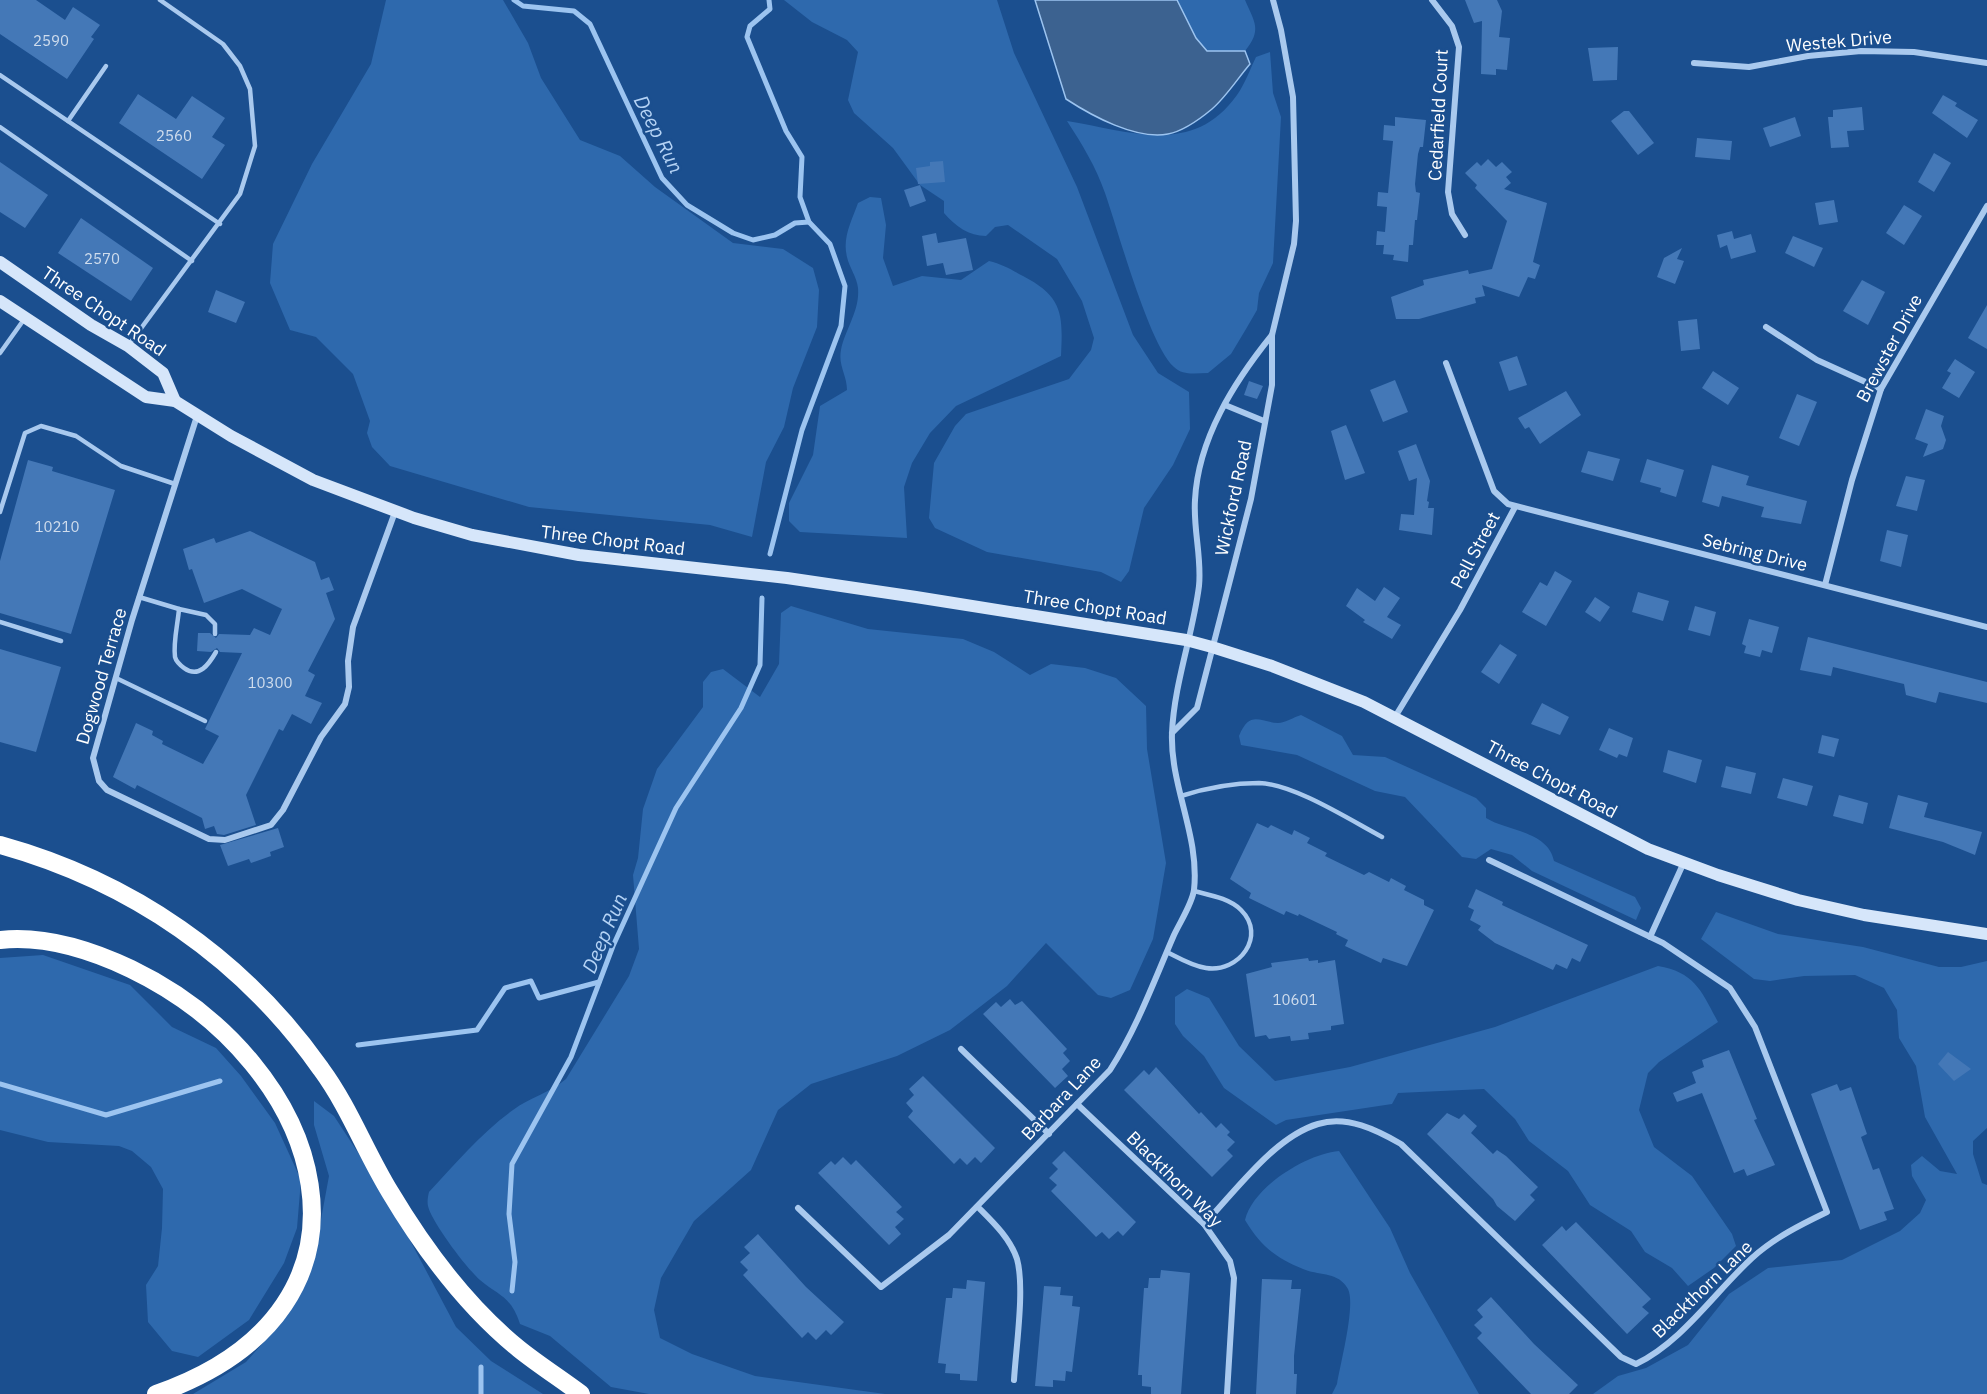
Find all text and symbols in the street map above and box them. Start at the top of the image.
street label: Westek Drive [1785,25,1893,57]
house number: 2590 [33,31,69,50]
street label: Cedarfield Court [1423,49,1453,181]
water label: Deep Run [628,90,690,178]
house number: 2560 [156,126,192,145]
house number: 2570 [84,249,120,268]
street label: Three Chopt Road [38,261,170,361]
street label: Brewster Drive [1851,290,1927,406]
street label: Wickford Road [1210,438,1256,558]
street label: Pell Street [1445,508,1505,592]
house number: 10210 [34,517,80,536]
street label: Three Chopt Road [540,520,686,560]
street label: Sebring Drive [1700,528,1810,576]
street label: Three Chopt Road [1022,584,1168,630]
street label: Dogwood Terrace [71,605,132,747]
house number: 10300 [247,673,293,692]
street label: Three Chopt Road [1483,735,1621,823]
water label: Deep Run [575,889,633,977]
house number: 10601 [1272,990,1318,1009]
street label: Barbara Lane [1016,1051,1106,1145]
street label: Blackthorn Way [1122,1126,1228,1232]
street label: Blackthorn Lane [1647,1235,1757,1343]

